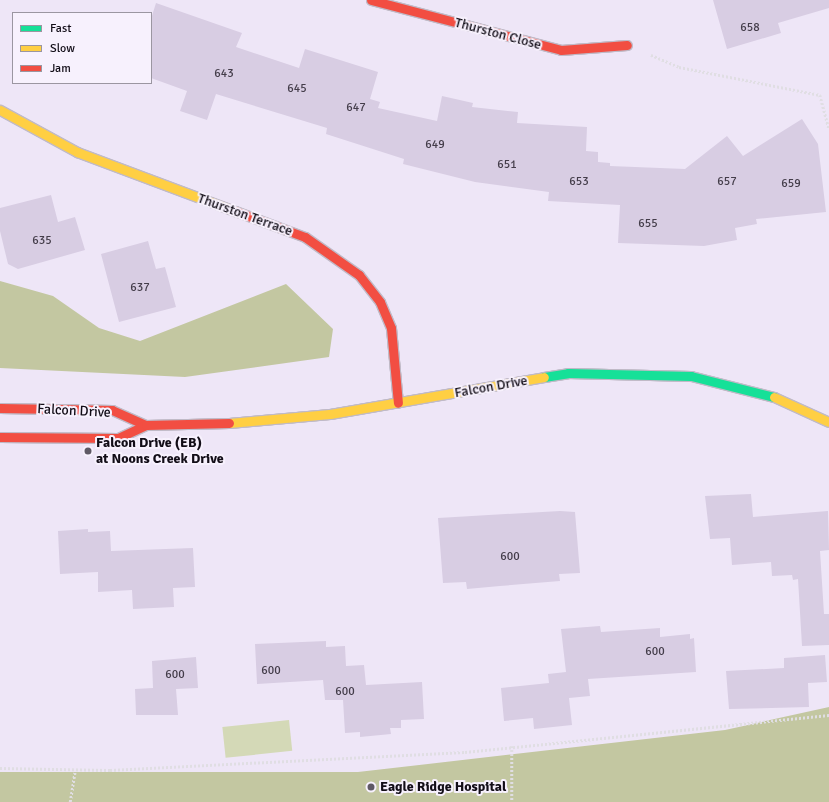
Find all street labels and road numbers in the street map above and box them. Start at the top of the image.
street label: Thurston Close [453,14,543,54]
street label: Thurston Terrace [195,190,295,240]
street label: Falcon Drive [453,372,529,402]
street label: Falcon Drive [37,401,111,421]

